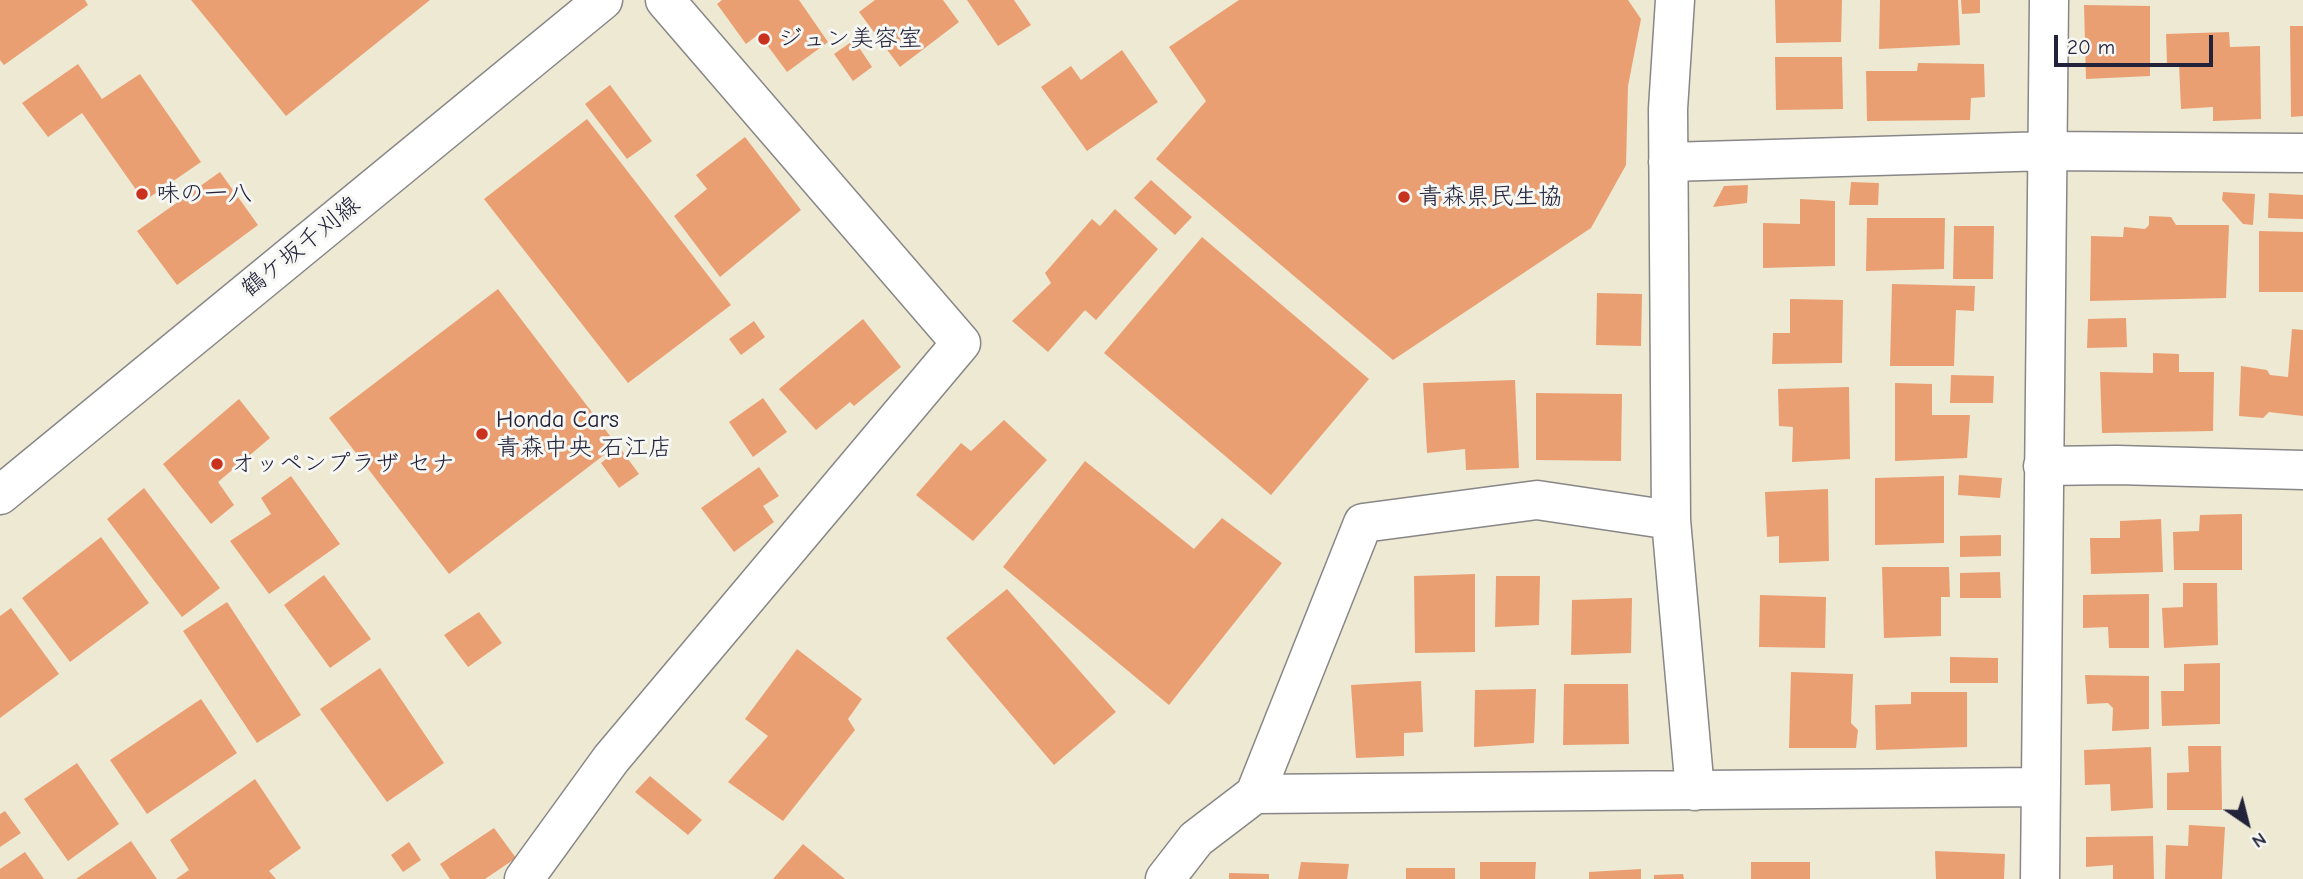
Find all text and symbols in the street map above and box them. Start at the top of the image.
scale bar [2058,21,2217,65]
place label: ジュン美容室 [778,25,922,53]
marker: ジュン美容室 [756,31,772,47]
text: 20 m [2067,35,2115,59]
place label: 味の一八 [156,180,252,208]
place label: 青森県民生協 [1418,183,1562,211]
marker: 味の一八 [134,186,150,202]
marker: 青森県民生協 [1396,189,1412,205]
street label: 鶴ケ坂千刈線 [236,190,366,304]
place label: Honda Cars 青森中央 石江店 [496,406,672,462]
marker: Honda Cars 青森中央 石江店 [474,426,490,442]
place label: オッペンプラザ セナ [231,450,455,478]
marker: オッペンプラザ セナ [209,456,225,472]
north arrow [2212,788,2282,858]
text: N [2248,828,2270,853]

